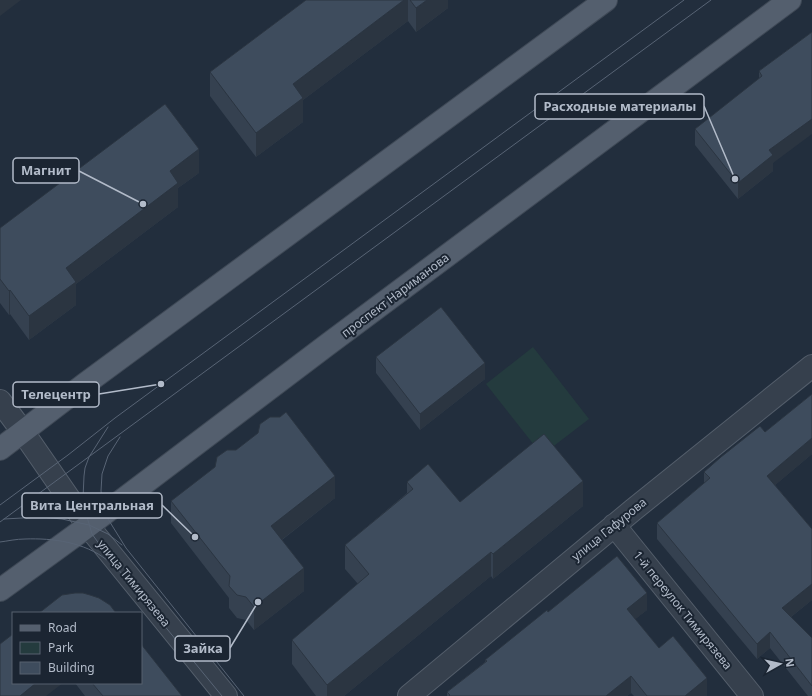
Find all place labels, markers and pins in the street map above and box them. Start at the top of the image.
callout: Расходные материалы [535,94,704,119]
callout: Магнит [13,158,79,183]
callout: Телецентр [13,382,99,407]
callout: Вита Центральная [22,493,162,518]
callout: Зайка [175,636,230,661]

